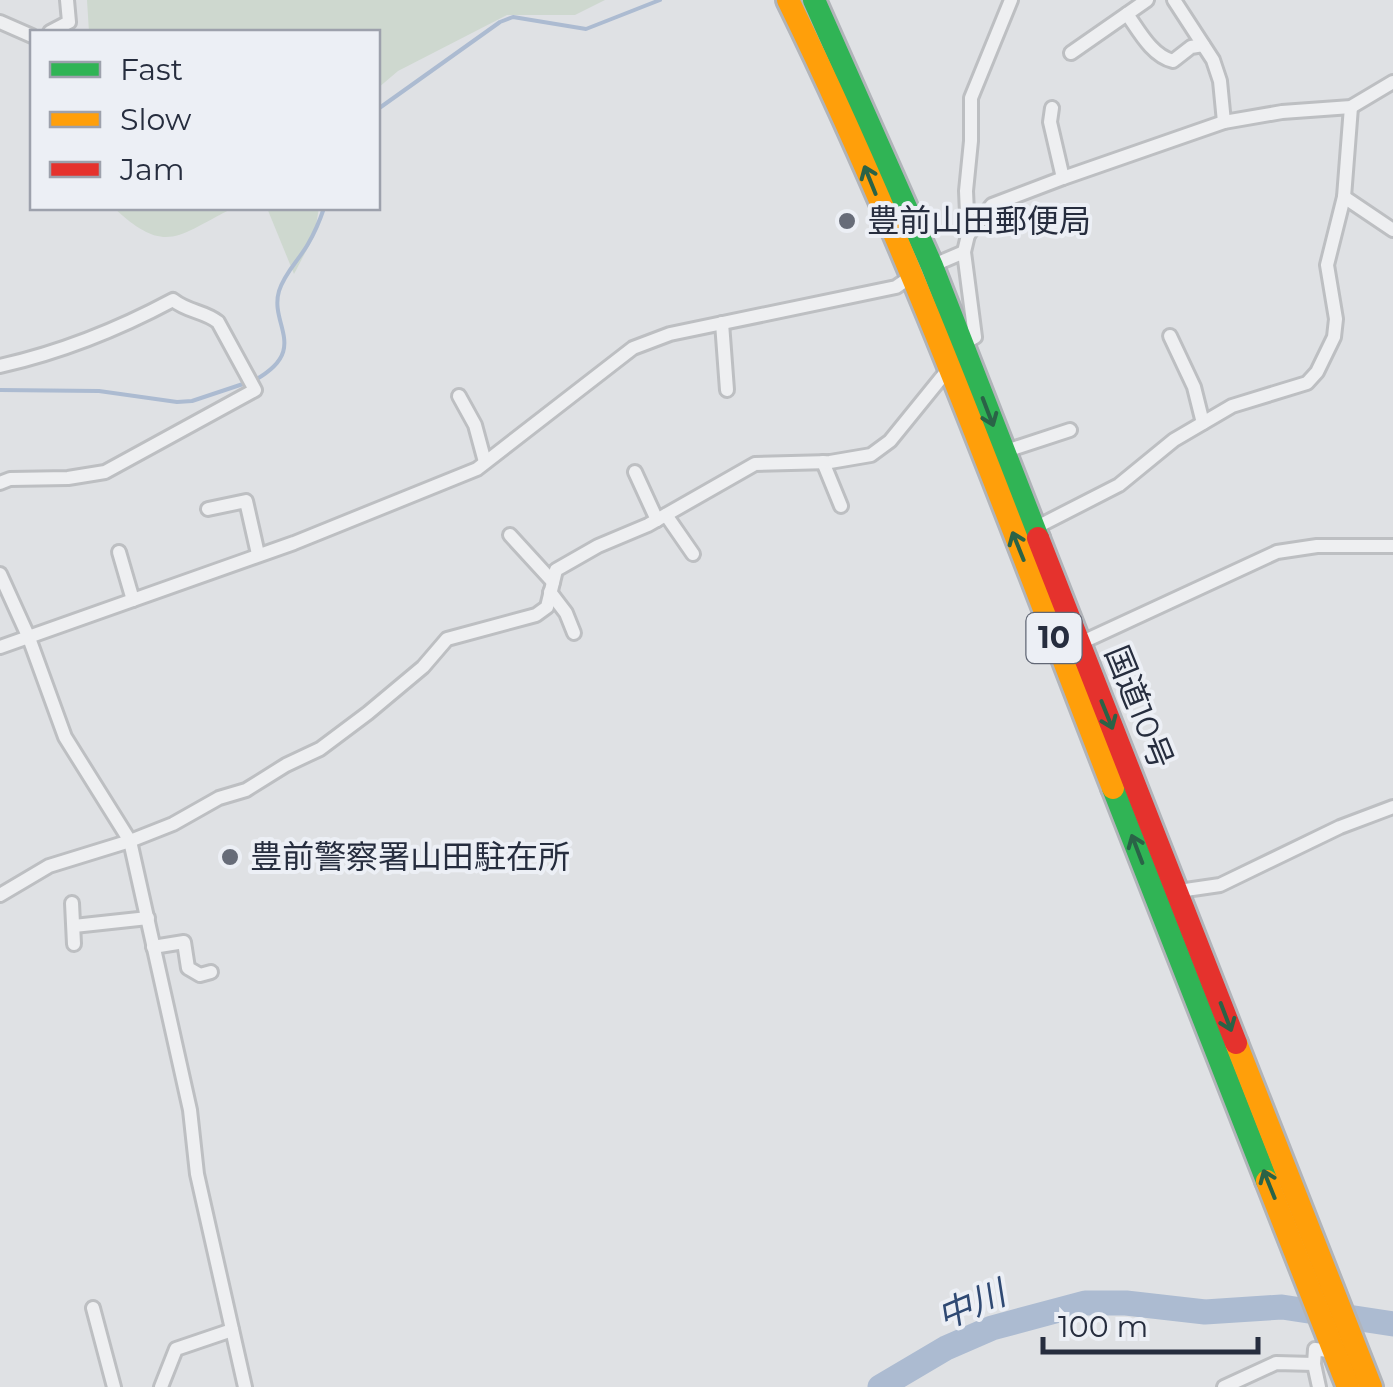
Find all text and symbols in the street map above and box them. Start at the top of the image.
legend [30,30,380,210]
text: Fast [120,51,183,88]
text: Slow [120,101,192,138]
text: Jam [119,151,185,188]
one-way arrow [860,165,878,196]
place label: 豊前山田郵便局 [867,201,1091,240]
marker: 豊前山田郵便局 [836,210,858,232]
one-way arrow [980,397,998,427]
one-way arrow [1008,532,1026,562]
road number: 10 [1026,613,1082,663]
street label: 国道10号 [1097,640,1182,774]
one-way arrow [1099,699,1117,730]
one-way arrow [1126,834,1144,865]
place label: 豊前警察署山田駐在所 [250,837,570,876]
marker: 豊前警察署山田駐在所 [219,846,241,868]
one-way arrow [1218,1001,1236,1032]
one-way arrow [1258,1169,1276,1200]
water label: 中川 [930,1270,1015,1338]
scale bar [1043,1292,1258,1354]
text: 100 m [1058,1308,1148,1345]

